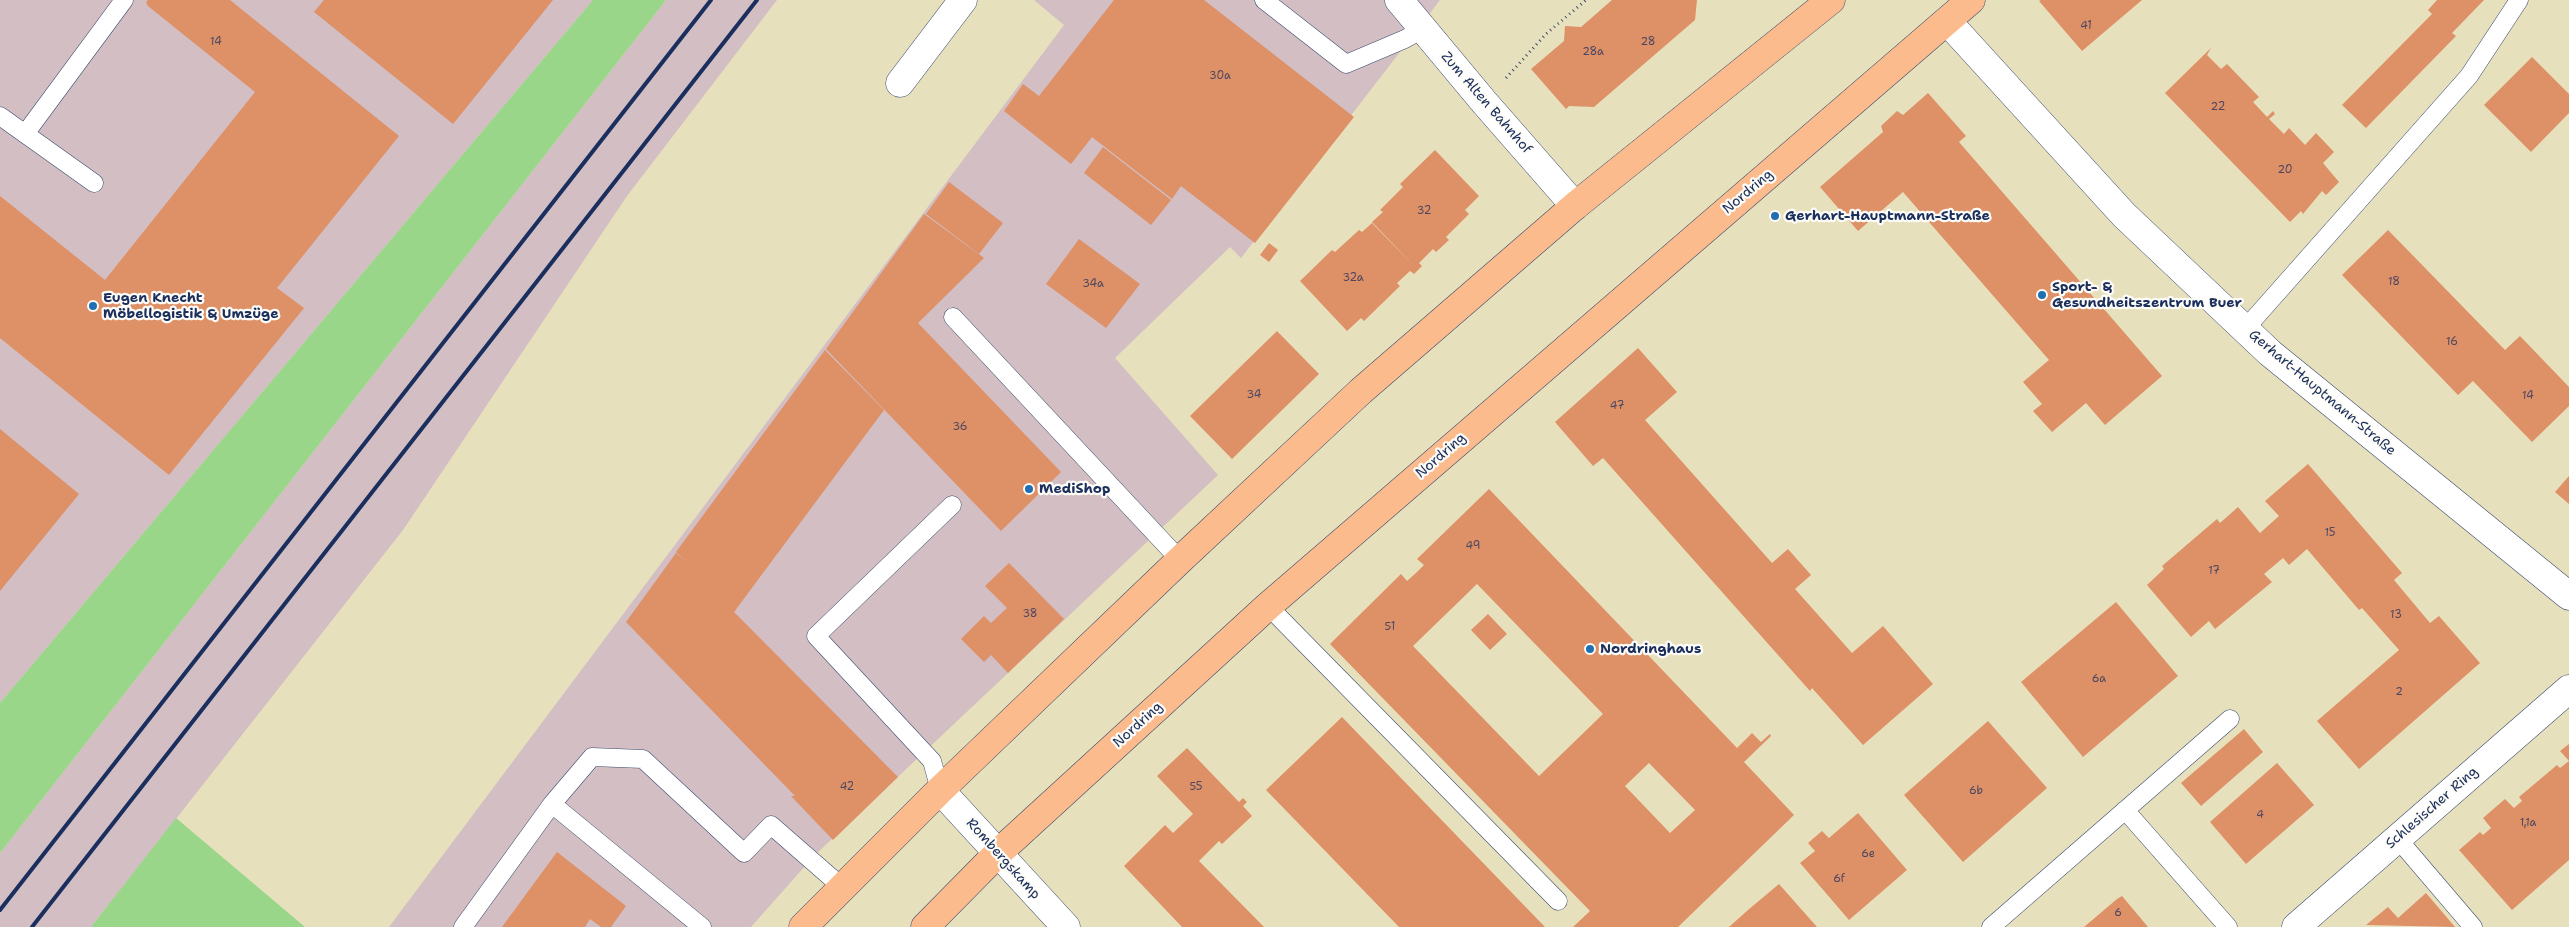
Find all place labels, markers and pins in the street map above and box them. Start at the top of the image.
place label: Gerhart-Hauptmann-Straße [1785,208,1990,224]
marker: Gerhart-Hauptmann-Straße [1769,210,1781,222]
place label: Sport- & Gesundheitszentrum Buer [2052,279,2242,312]
marker: Sport- & Gesundheitszentrum Buer [2036,289,2048,301]
place label: Eugen Knecht Möbellogistik & Umzüge [103,290,279,322]
marker: Eugen Knecht Möbellogistik & Umzüge [87,300,99,312]
place label: MediShop [1039,481,1110,497]
marker: MediShop [1023,483,1035,495]
place label: Nordringhaus [1600,641,1701,657]
marker: Nordringhaus [1584,643,1596,655]

